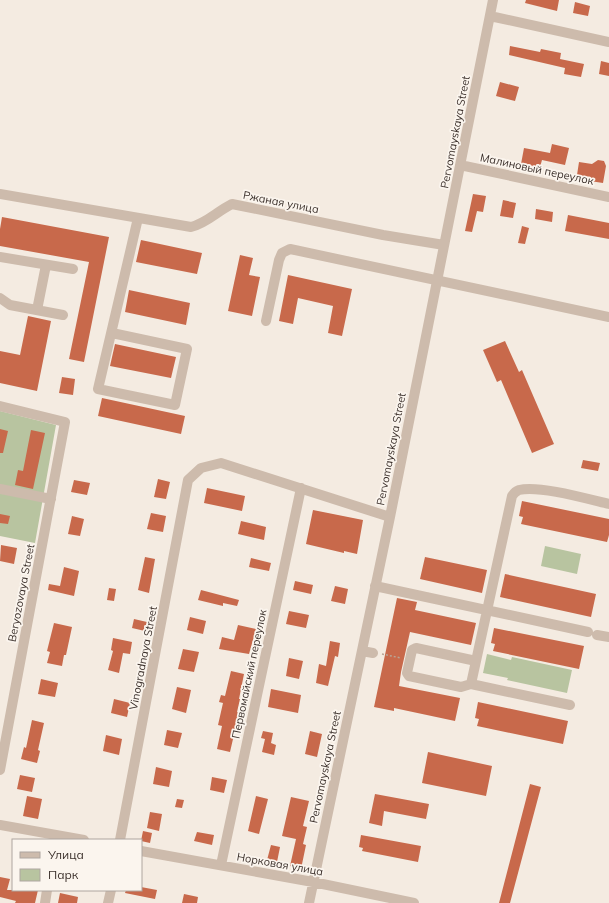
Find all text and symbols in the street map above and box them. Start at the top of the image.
street label: Pervomayskaya Street [437,74,473,190]
street label: Малиновый переулок [479,150,595,188]
street label: Ржаная улица [242,188,320,216]
street label: Pervomayskaya Street [373,391,409,507]
street label: Beryozovaya Street [5,543,37,643]
street label: Vinogradnaya Street [126,605,160,711]
street label: Первомайский переулок [228,608,270,740]
street label: Pervomayskaya Street [306,709,344,824]
legend [12,839,142,891]
text: Улица [47,847,84,862]
street label: Норковая улица [236,849,324,879]
text: Парк [48,867,79,882]

